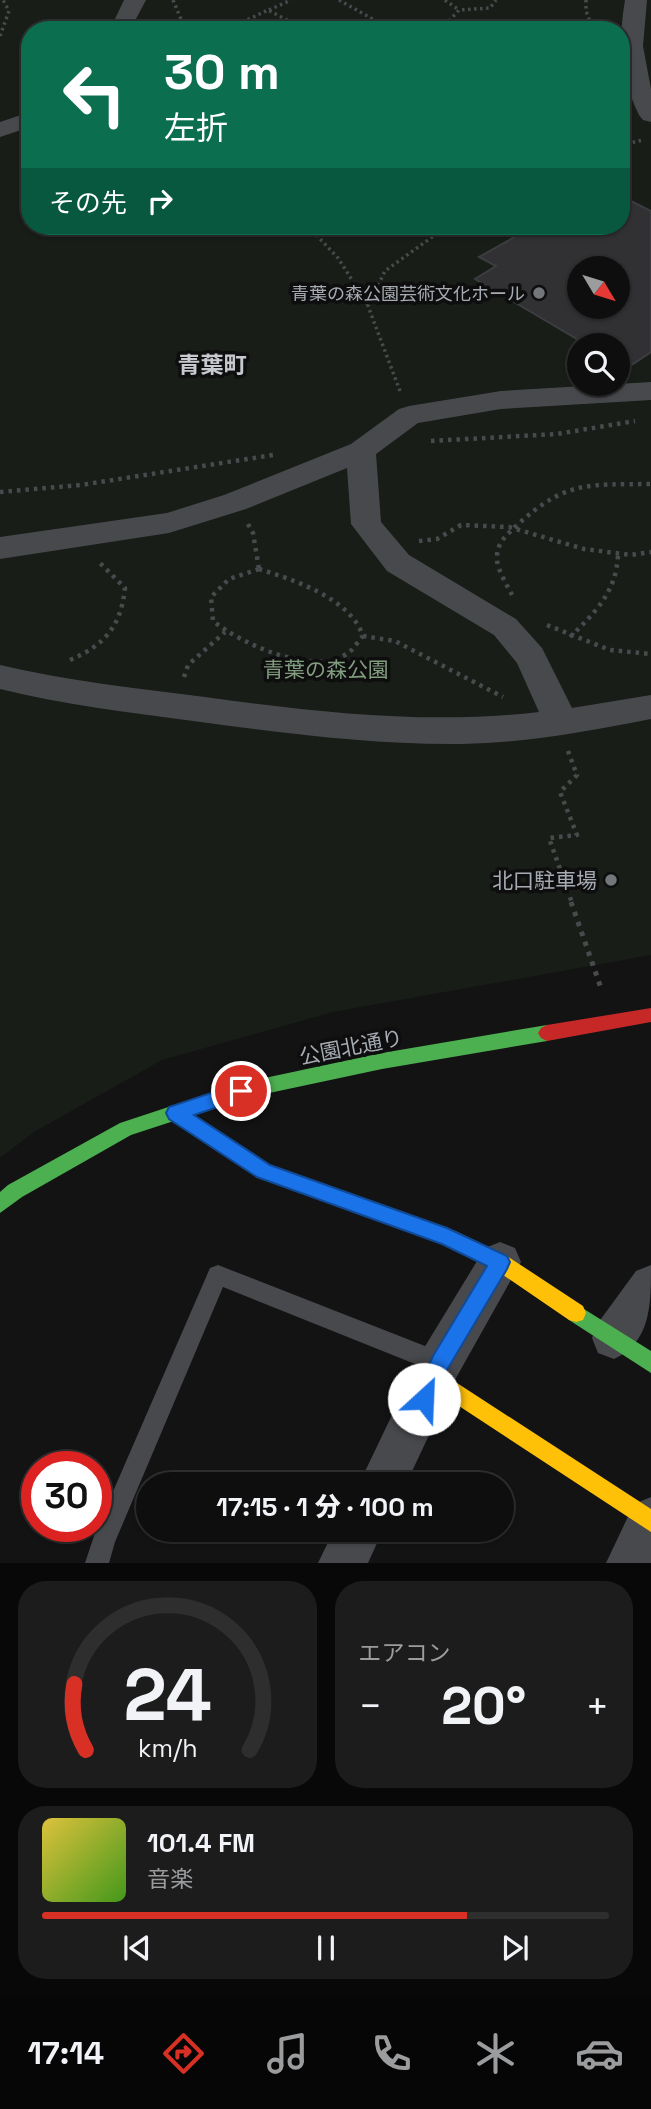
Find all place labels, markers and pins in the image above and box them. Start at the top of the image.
place label: 青葉の森公園芸術文化ホール [291,282,525,305]
marker: 青葉の森公園芸術文化ホール [531,285,547,301]
place label: 北口駐車場 [492,867,597,894]
marker: 北口駐車場 [603,872,619,888]
pin [211,1061,271,1121]

